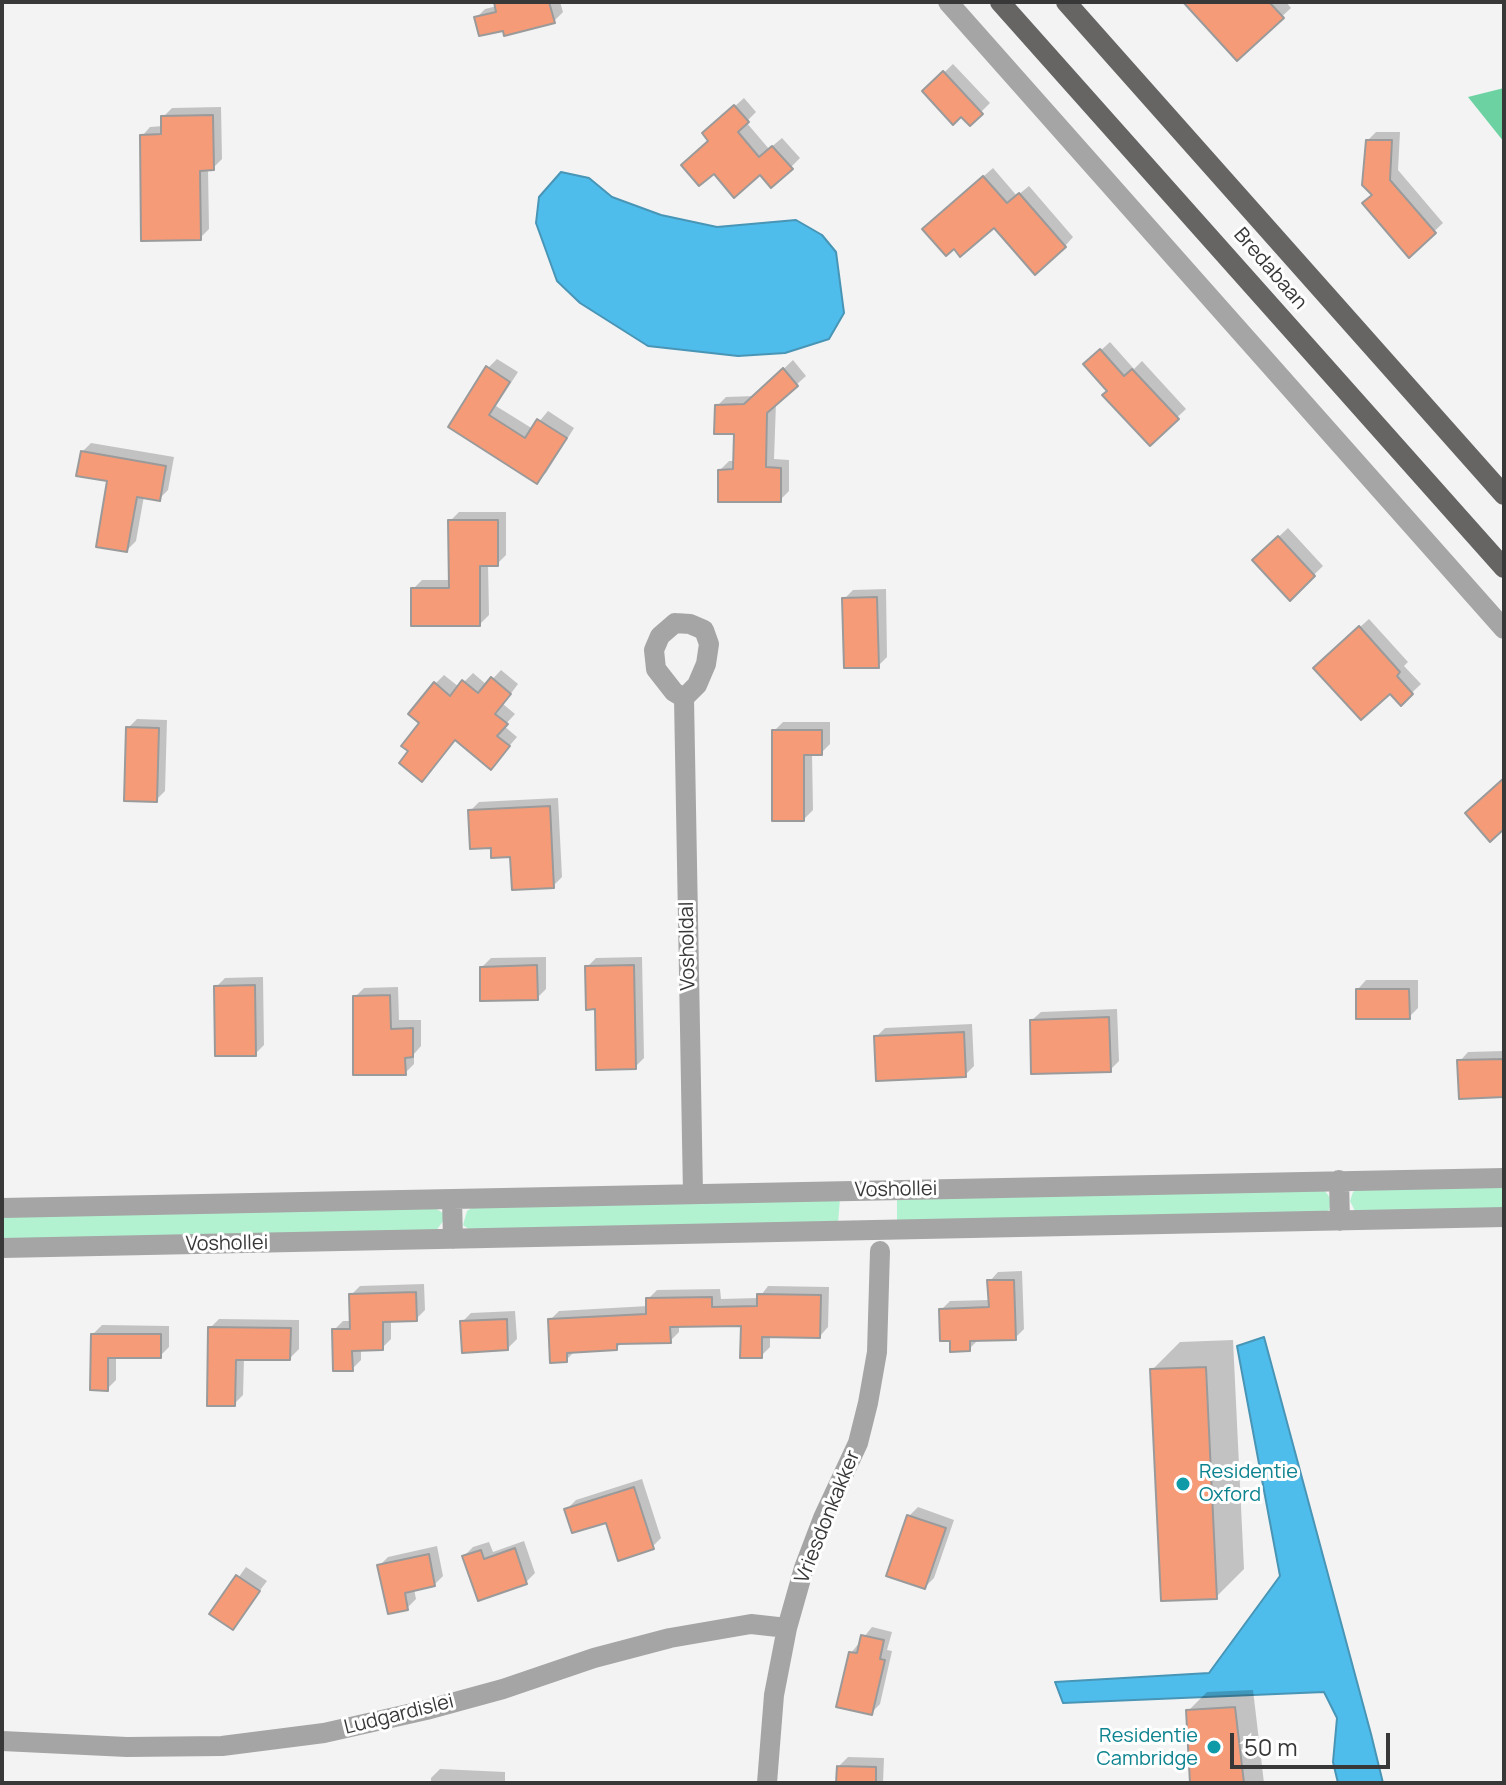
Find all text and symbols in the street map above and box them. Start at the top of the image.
street label: Bredabaan [1228,223,1312,315]
street label: Vosholdal [675,901,701,991]
street label: Voshollei [855,1177,937,1203]
street label: Voshollei [186,1231,268,1257]
street label: Vriesdonkakker [790,1447,866,1587]
place label: Residentie Oxford [1199,1460,1298,1507]
marker: Residentie Oxford [1174,1475,1192,1493]
street label: Ludgardislei [342,1690,456,1740]
scale bar [1234,1717,1394,1767]
place label: Residentie Cambridge [1097,1724,1198,1771]
text: 50 m [1244,1730,1298,1763]
marker: Residentie Cambridge [1205,1738,1223,1756]

